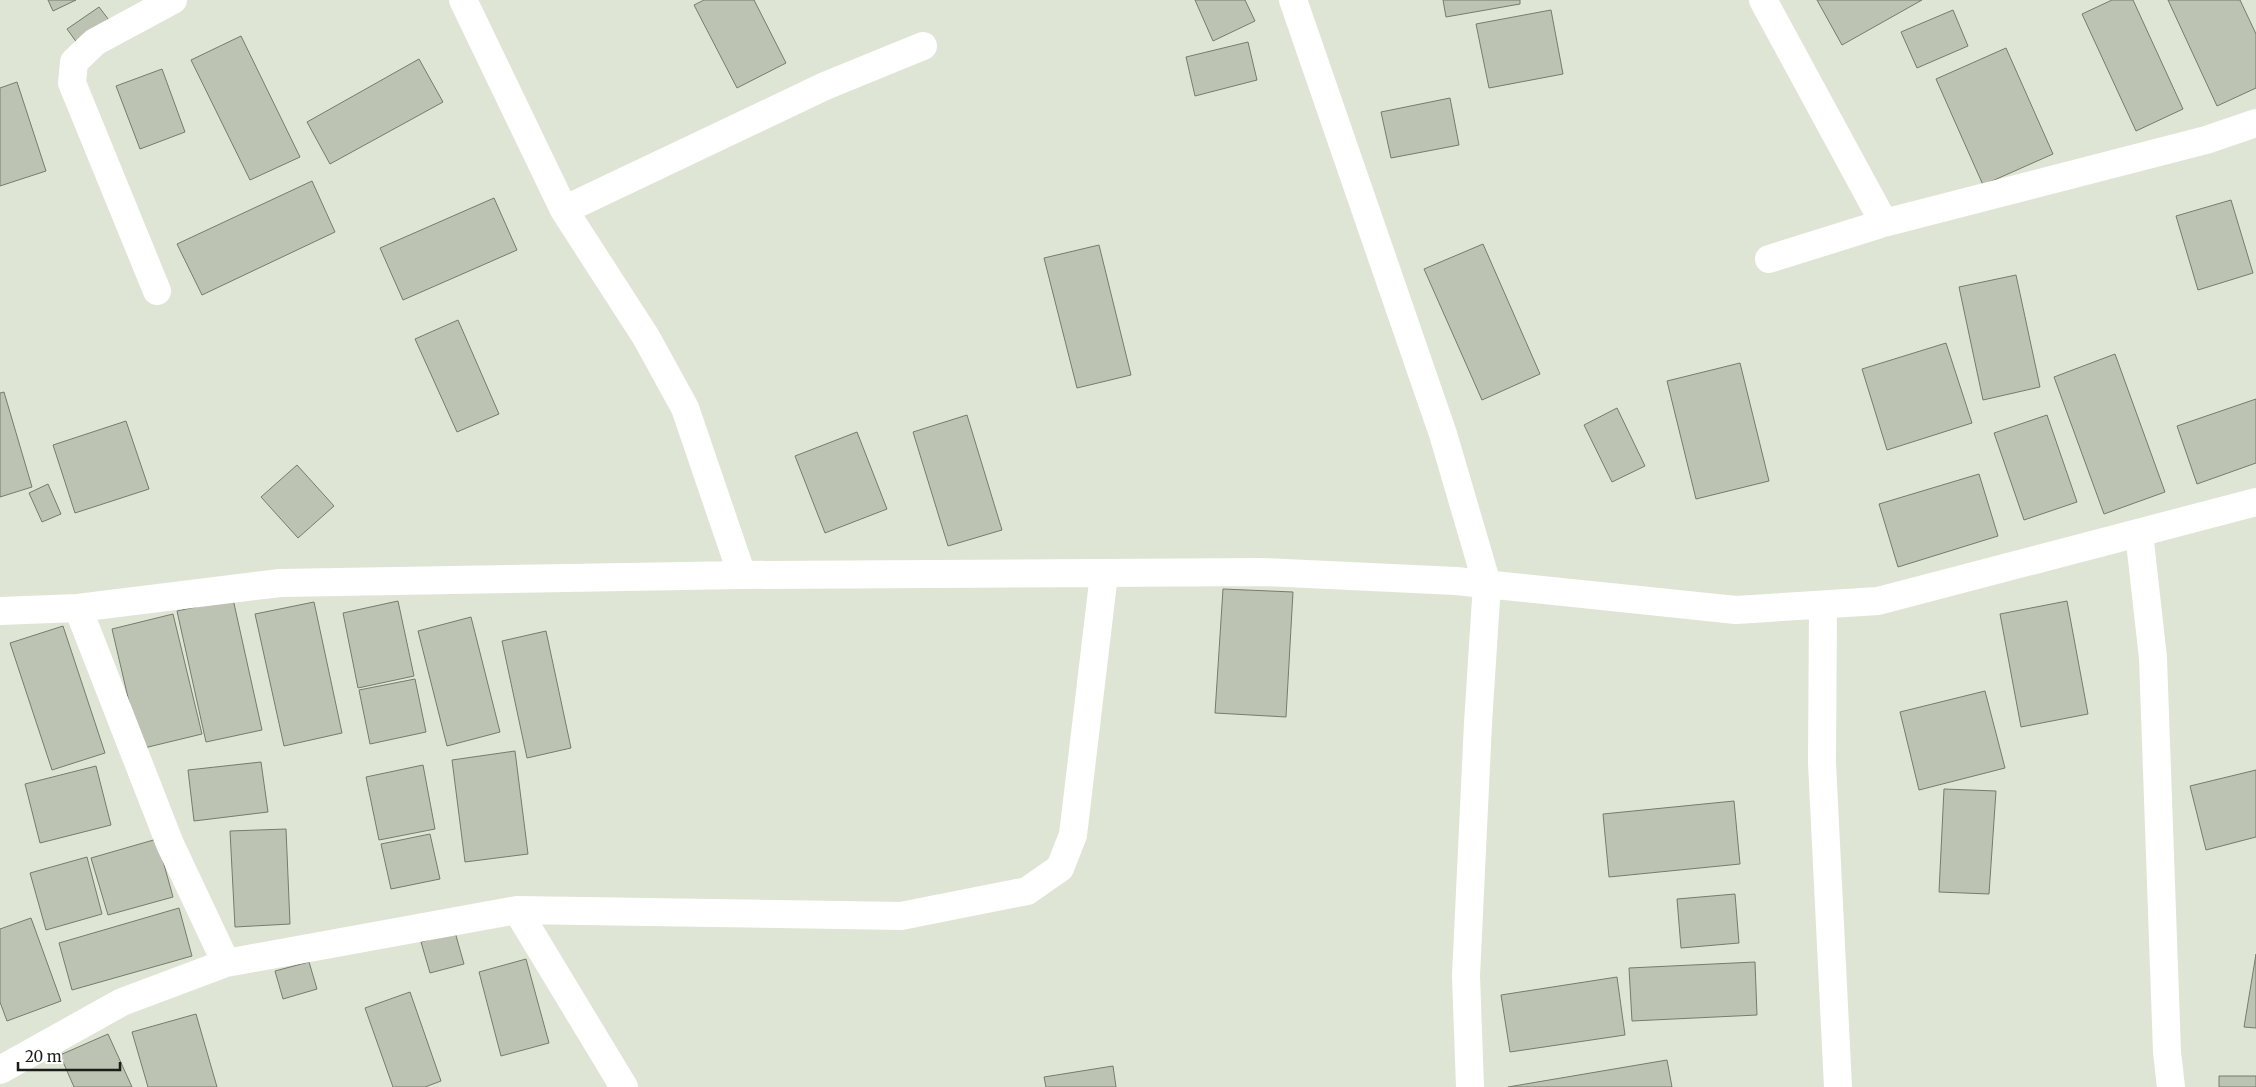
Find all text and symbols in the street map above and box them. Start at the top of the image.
scale bar [18,1040,120,1072]
text: 20 m [25,1047,62,1066]

